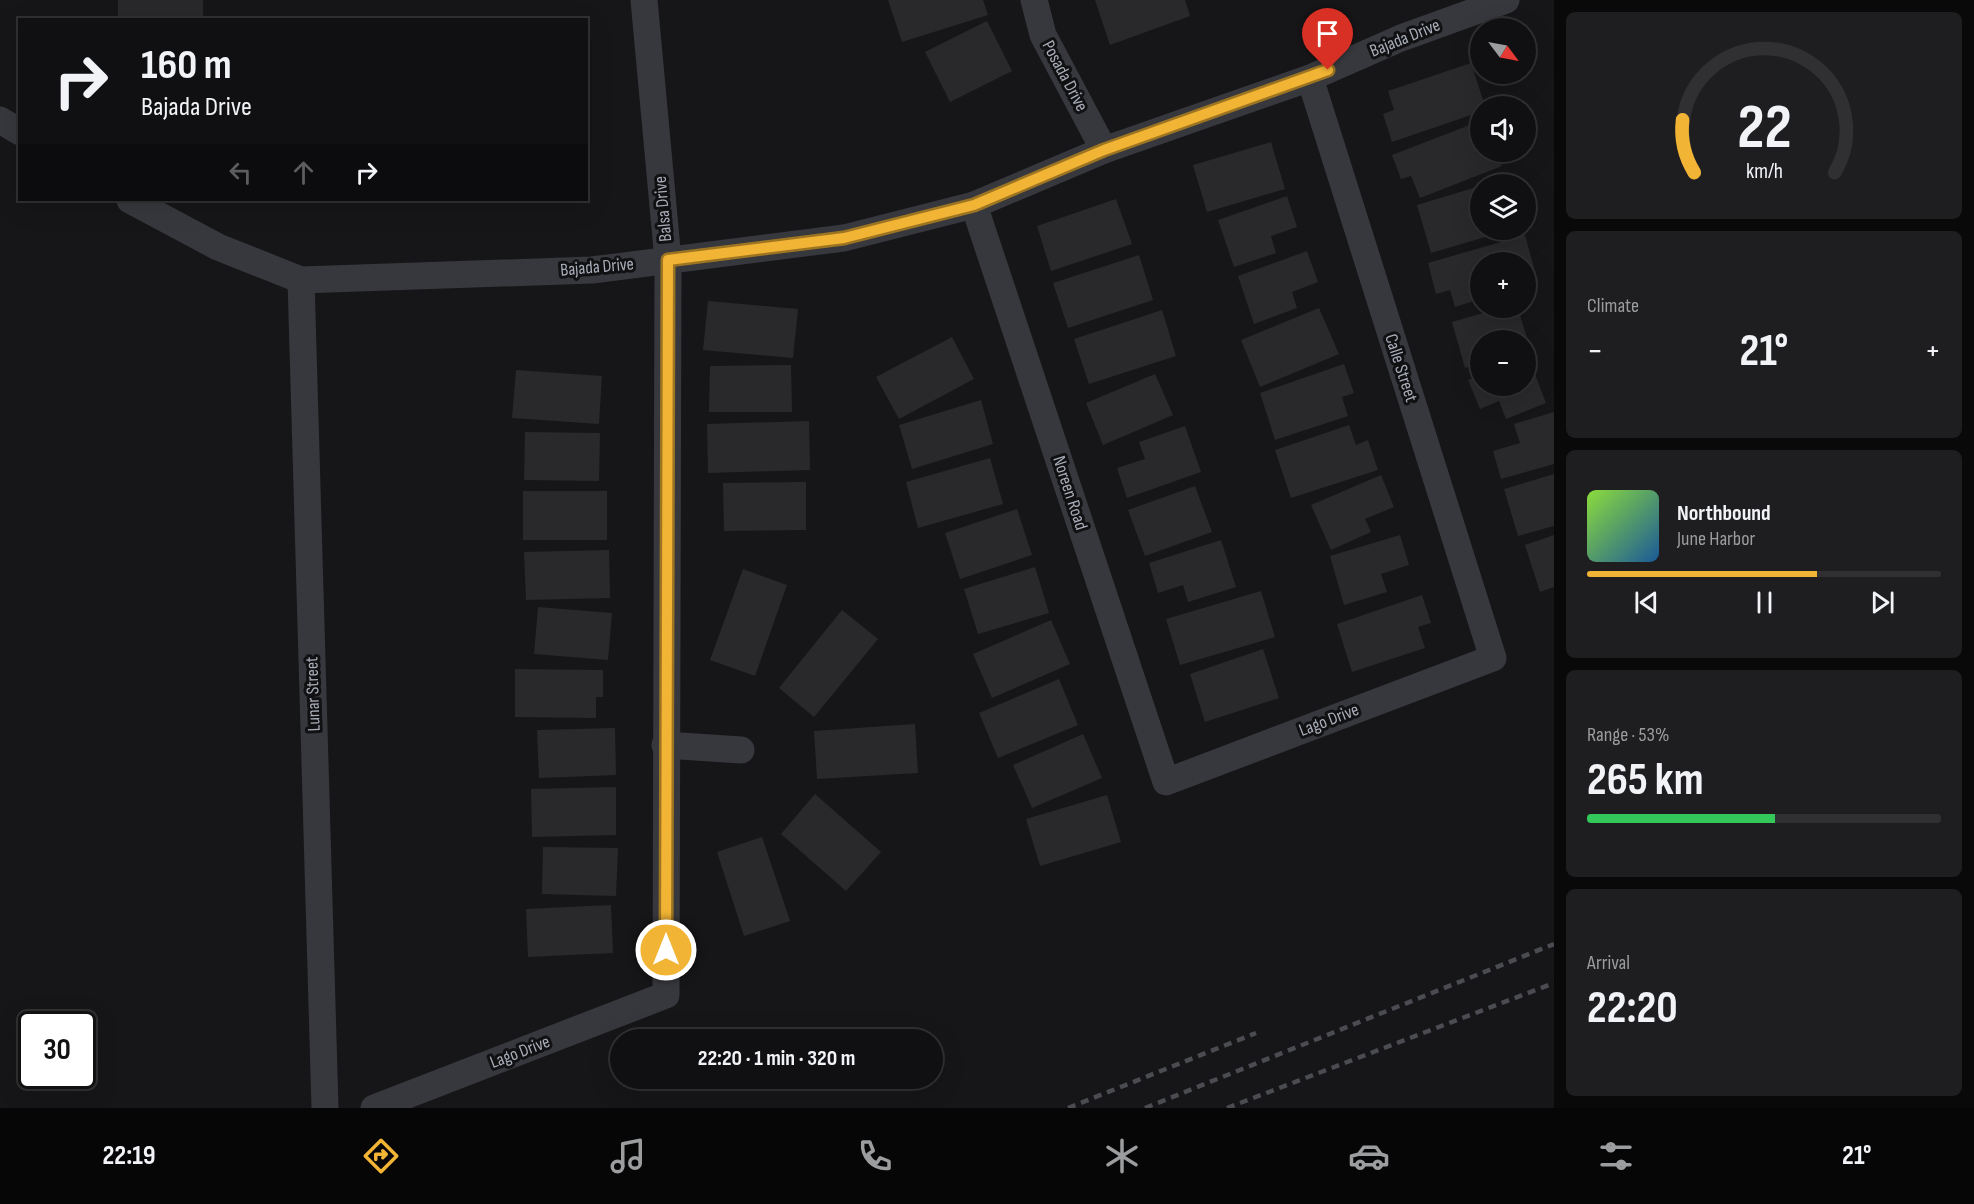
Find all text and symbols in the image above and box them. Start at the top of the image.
pin [1302,8,1353,70]
street label: Bajada Drive [1367,14,1443,62]
icon: arrive [1311,17,1344,50]
north arrow [1470,18,1536,84]
map controls [1470,18,1536,396]
street label: Posada Drive [1038,37,1092,115]
text: 160 m [141,40,232,91]
icon: right [42,42,120,120]
text: Bajada Drive [141,91,252,123]
text: 22 [1737,91,1791,166]
button: sound [1470,96,1536,162]
icon: left [224,156,257,189]
icon: ahead [287,156,320,189]
icon: right [350,156,383,189]
text: km/h [1745,159,1783,184]
button: layers [1470,174,1536,240]
street label: Balsa Drive [650,175,676,243]
button: + [1470,252,1536,318]
street label: Bajada Drive [559,253,635,281]
text: Climate [1587,294,1639,318]
text: 21° [1740,324,1788,379]
button: − [1470,330,1536,396]
street label: Calle Street [1380,331,1422,405]
text: − [1587,331,1603,371]
text: + [1925,331,1941,371]
street label: Noreen Road [1048,453,1092,533]
text: Northbound [1677,500,1771,527]
text: June Harbor [1677,527,1755,551]
icon: previous [1630,586,1663,619]
icon: pause [1748,586,1781,619]
icon: next [1866,586,1899,619]
street label: Lunar Street [301,656,325,732]
street label: Lago Drive [1296,699,1362,741]
text: Range · 53% [1587,723,1669,747]
text: 265 km [1587,753,1704,808]
position arrow [634,918,698,982]
text: Arrival [1587,951,1630,975]
text: 22:20 [1587,981,1678,1036]
speed limit sign: 30 [18,1011,96,1089]
street label: Lago Drive [487,1031,553,1073]
text: 22:20 · 1 min · 320 m [698,1045,855,1072]
icon: directions [360,1135,402,1177]
icon: music [607,1135,649,1177]
icon: phone [854,1135,896,1177]
icon: climate [1101,1135,1143,1177]
icon: car [1348,1135,1390,1177]
icon: filters [1595,1135,1637,1177]
text: 22:19 [102,1140,156,1172]
text: 21° [1842,1140,1871,1172]

